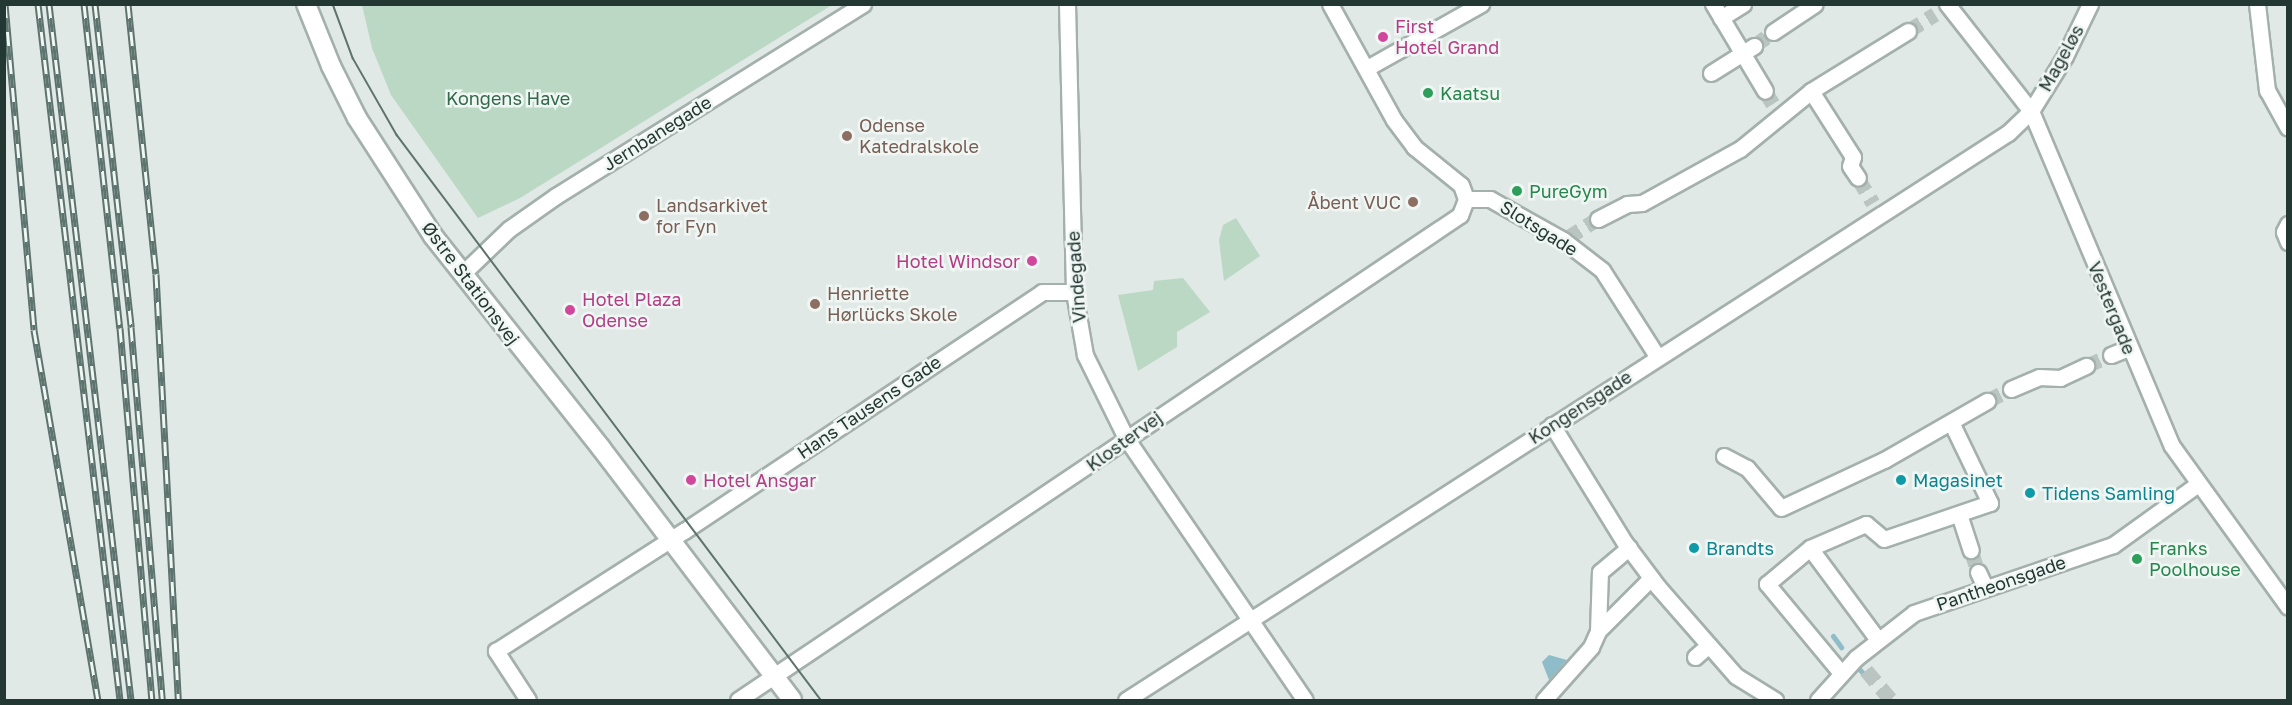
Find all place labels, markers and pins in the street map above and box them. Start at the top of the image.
place label: First Hotel Grand [1395,16,1499,58]
marker: First Hotel Grand [1376,30,1390,44]
place label: Kaatsu [1440,82,1500,104]
marker: Kaatsu [1421,86,1435,100]
place label: Odense Katedralskole [859,115,979,158]
marker: Odense Katedralskole [840,129,854,143]
place label: PureGym [1529,180,1608,202]
marker: PureGym [1510,184,1524,198]
place label: Åbent VUC [1307,191,1401,213]
place label: Landsarkivet for Fyn [656,195,768,238]
marker: Åbent VUC [1406,195,1420,209]
marker: Landsarkivet for Fyn [637,209,651,223]
place label: Hotel Windsor [896,250,1020,272]
marker: Hotel Windsor [1025,254,1039,268]
place label: Henriette Hørlücks Skole [827,283,957,326]
place label: Hotel Plaza Odense [582,289,681,332]
marker: Henriette Hørlücks Skole [808,297,822,311]
marker: Hotel Plaza Odense [563,303,577,317]
place label: Hotel Ansgar [703,469,816,491]
place label: Magasinet [1913,469,2003,491]
marker: Hotel Ansgar [684,473,698,487]
marker: Magasinet [1894,473,1908,487]
place label: Tidens Samling [2042,482,2175,504]
marker: Tidens Samling [2023,486,2037,500]
place label: Brandts [1706,537,1774,559]
place label: Franks Poolhouse [2149,538,2241,580]
marker: Brandts [1687,541,1701,555]
marker: Franks Poolhouse [2130,552,2144,566]

